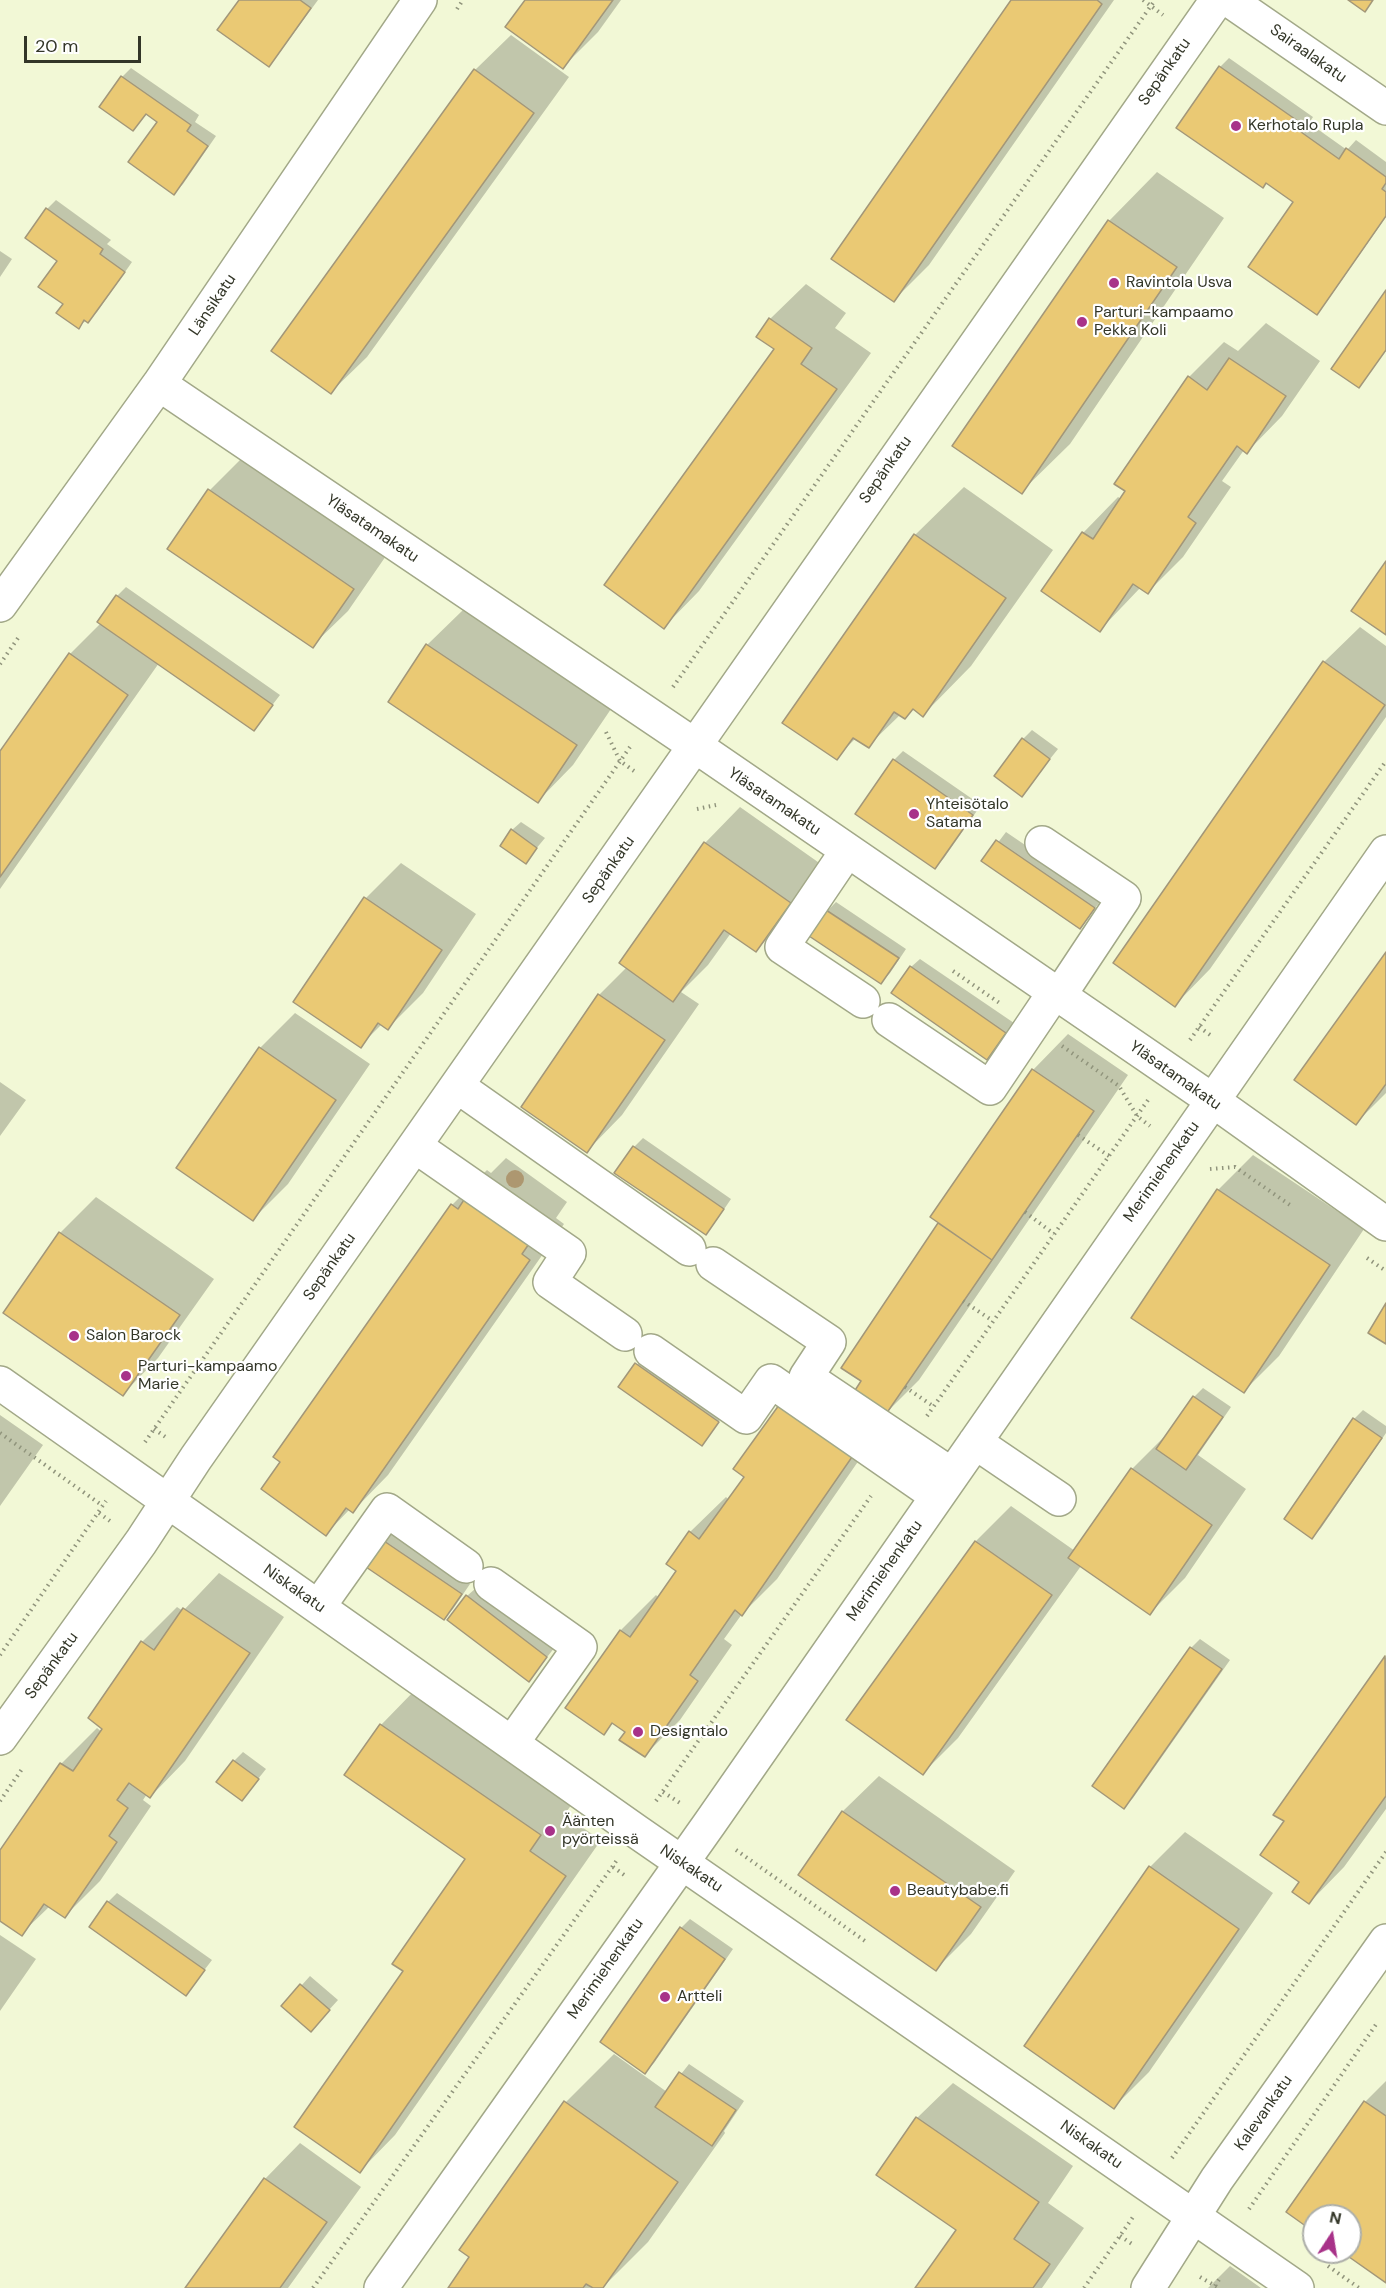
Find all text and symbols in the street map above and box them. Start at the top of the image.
street label: Sairaalakatu [1266,21,1350,87]
scale bar [27,24,144,62]
text: 20 m [35,34,78,58]
street label: Sepänkatu [1135,34,1195,110]
place label: Kerhotalo Rupla [1248,116,1363,136]
marker: Kerhotalo Rupla [1229,119,1243,133]
street label: Länsikatu [185,271,241,339]
place label: Ravintola Usva [1126,273,1232,293]
marker: Ravintola Usva [1107,276,1121,290]
place label: Parturi-kampaamo Pekka Koli [1094,303,1234,341]
marker: Parturi-kampaamo Pekka Koli [1075,315,1089,329]
street label: Sepänkatu [856,432,916,508]
street label: Yläsatamakatu [322,491,422,567]
street label: Yläsatamakatu [724,764,824,840]
place label: Yhteisötalo Satama [926,795,1009,833]
marker: Yhteisötalo Satama [907,807,921,821]
street label: Sepänkatu [579,832,639,908]
street label: Yläsatamakatu [1125,1037,1225,1115]
street label: Merimiehenkatu [1120,1118,1204,1226]
street label: Sepänkatu [300,1229,360,1305]
place label: Salon Barock [86,1326,181,1346]
marker: Salon Barock [67,1329,81,1343]
place label: Parturi-kampaamo Marie [138,1357,278,1395]
marker: Parturi-kampaamo Marie [119,1369,133,1383]
street label: Merimiehenkatu [843,1517,927,1625]
street label: Niskakatu [259,1561,329,1617]
street label: Sepänkatu [21,1629,83,1703]
place label: Designtalo [650,1722,728,1742]
marker: Designtalo [631,1725,645,1739]
place label: Äänten pyörteissä [562,1812,639,1850]
marker: Äänten pyörteissä [543,1824,557,1838]
street label: Niskakatu [656,1841,726,1897]
place label: Beautybabe.fi [907,1881,1009,1901]
marker: Beautybabe.fi [888,1884,902,1898]
street label: Merimiehenkatu [564,1915,648,2023]
place label: Artteli [677,1987,722,2007]
marker: Artteli [658,1990,672,2004]
street label: Kalevankatu [1231,2072,1297,2154]
street label: Niskakatu [1056,2117,1126,2173]
north arrow [1302,2204,1362,2264]
text: N [1328,2206,1343,2229]

